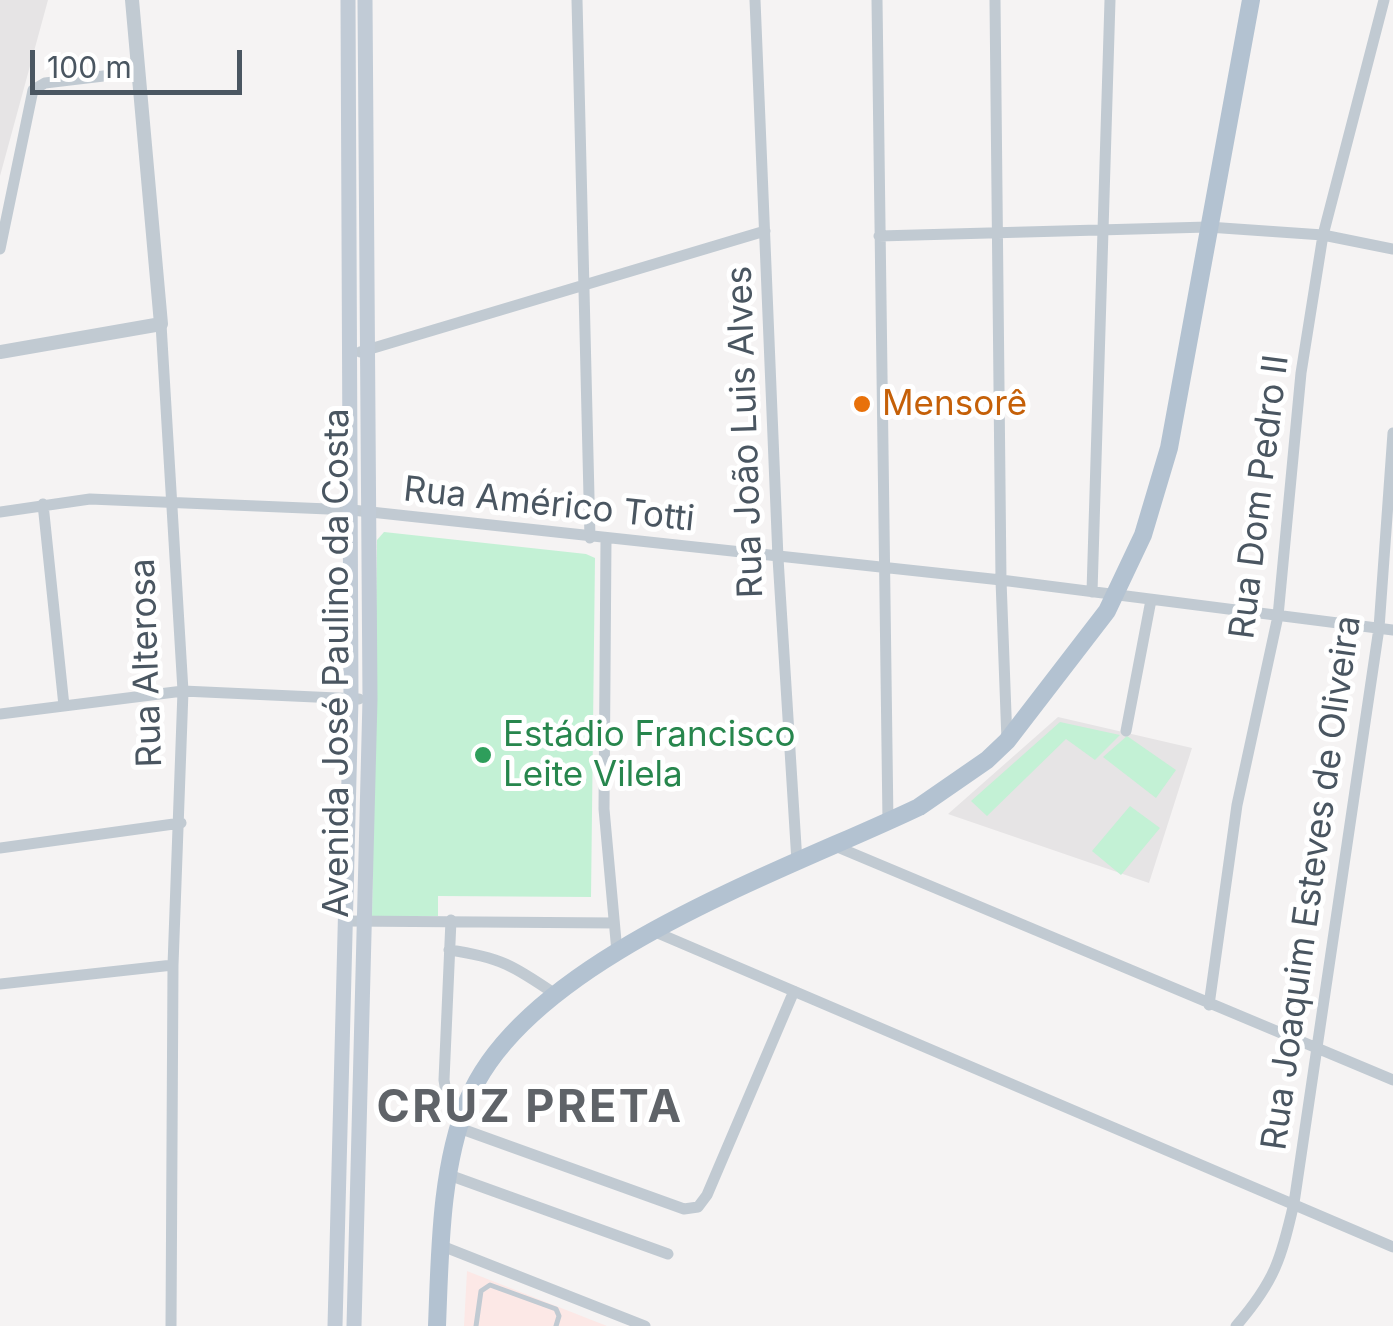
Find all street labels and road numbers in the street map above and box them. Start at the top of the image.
street label: Rua João Luis Alves [719,265,773,599]
street label: Rua Dom Pedro II [1222,353,1298,641]
street label: Avenida José Paulino da Costa [316,408,358,918]
street label: Rua Américo Totti [401,469,697,541]
street label: Rua Alterosa [122,558,172,768]
street label: Rua Joaquim Esteves de Oliveira [1254,613,1370,1153]

